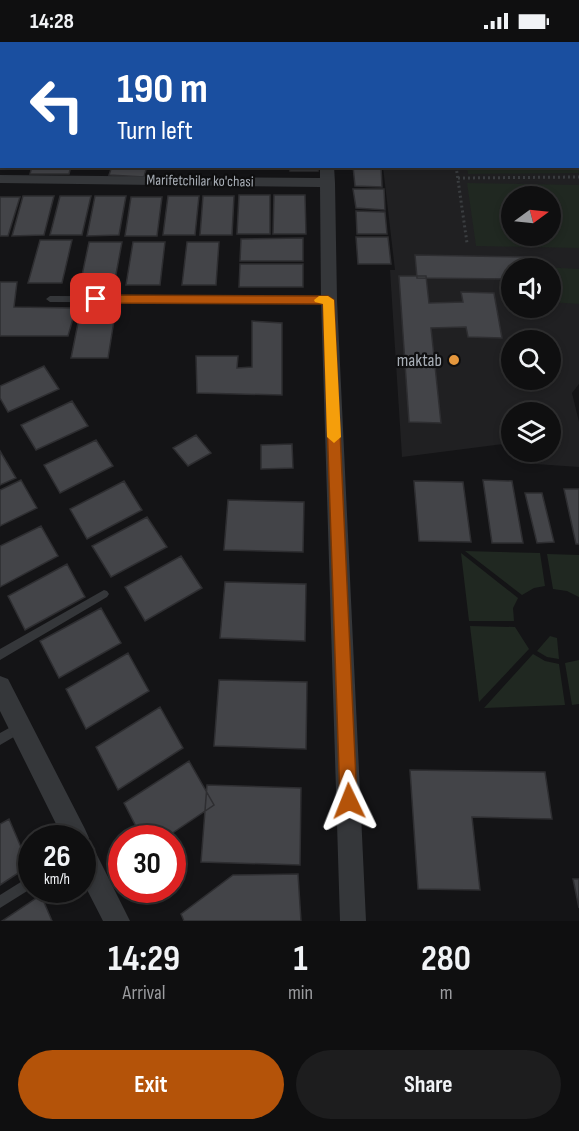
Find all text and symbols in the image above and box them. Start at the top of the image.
text: 14:28 [30,8,74,35]
text: 190 m [117,64,208,115]
icon: left [18,66,96,144]
text: Turn left [117,115,193,147]
street label: Marifetchilar ko'chasi [146,171,254,191]
north arrow [501,186,561,246]
map controls [501,186,561,462]
button: sound [501,258,561,318]
pin [70,273,121,324]
icon: arrive [79,282,112,315]
button: search [501,330,561,390]
place label: maktab [397,350,442,371]
marker: maktab [447,353,461,367]
button: layers [501,402,561,462]
position arrow [317,769,381,833]
speed limit sign: 30 [108,825,186,903]
text: 26 [43,839,71,875]
text: km/h [44,870,70,889]
text: 14:29 [108,938,180,981]
text: 1 [293,938,308,981]
text: 280 [421,938,471,981]
text: Arrival [122,981,165,1005]
text: min [288,981,313,1005]
text: m [440,981,452,1005]
button: Exit [18,1050,284,1119]
button: Share [296,1050,561,1119]

